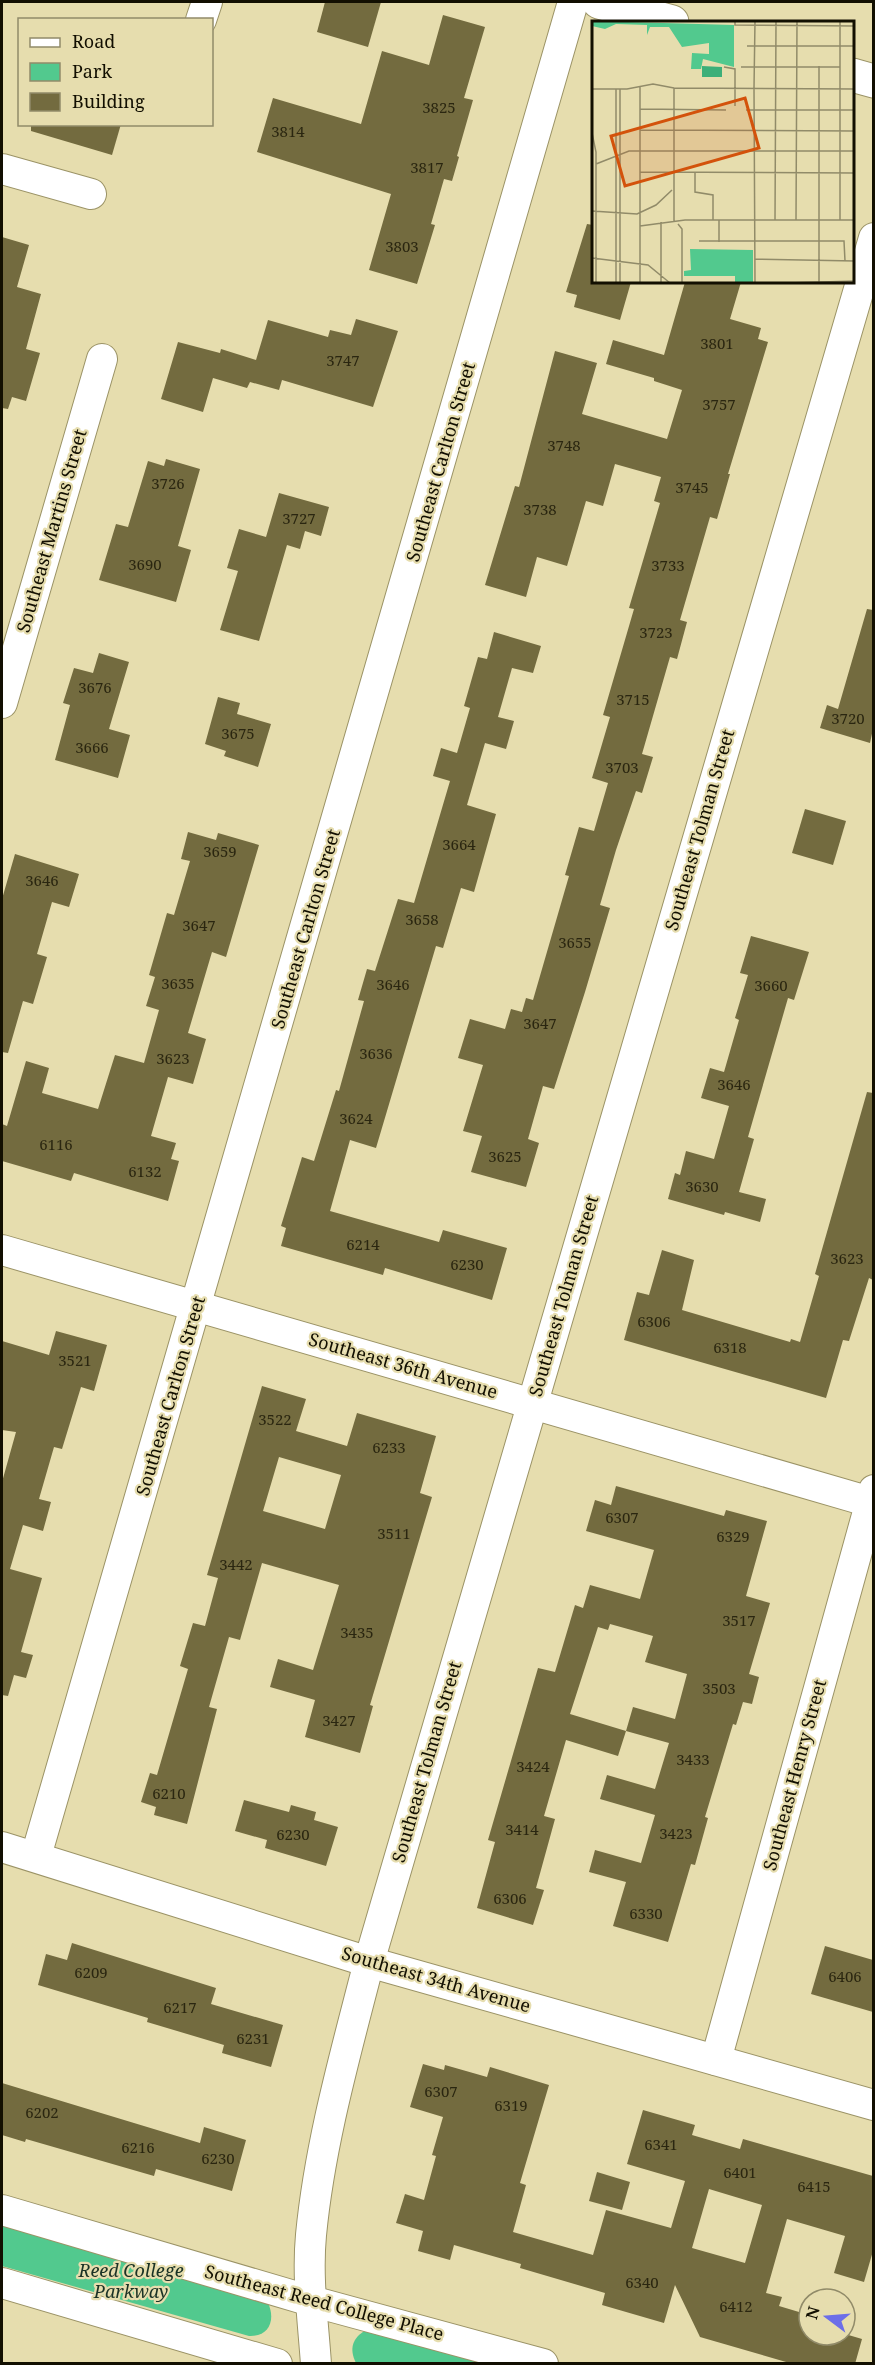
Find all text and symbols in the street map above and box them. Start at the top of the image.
legend [18,18,213,126]
inset map [592,21,854,284]
text: Road [72,29,115,53]
text: Park [72,59,112,83]
text: Building [72,89,145,113]
house number: 3825 [422,97,456,117]
house number: 3814 [271,121,305,141]
house number: 3817 [410,157,444,177]
house number: 3803 [385,236,419,256]
house number: 3801 [700,333,734,353]
house number: 3747 [326,350,360,370]
street label: Southeast Carlton Street [400,359,480,564]
house number: 3757 [702,394,736,414]
street label: Southeast Martins Street [10,426,92,635]
house number: 3748 [547,435,581,455]
house number: 3726 [151,473,185,493]
house number: 3745 [675,477,709,497]
house number: 3738 [523,499,557,519]
house number: 3727 [282,508,316,528]
house number: 3690 [128,554,162,574]
house number: 3733 [651,555,685,575]
house number: 3723 [639,622,673,642]
house number: 3676 [78,677,112,697]
house number: 3715 [616,689,650,709]
house number: 3720 [831,708,865,728]
house number: 3675 [221,723,255,743]
street label: Southeast Tolman Street [659,726,739,933]
house number: 3666 [75,737,109,757]
house number: 3703 [605,757,639,777]
street label: Southeast Carlton Street [265,826,345,1031]
house number: 3664 [442,834,476,854]
house number: 3659 [203,841,237,861]
house number: 3646 [25,870,59,890]
house number: 3658 [405,909,439,929]
house number: 3647 [182,915,216,935]
house number: 3655 [558,932,592,952]
house number: 3635 [161,973,195,993]
house number: 3646 [376,974,410,994]
house number: 3660 [754,975,788,995]
house number: 3647 [523,1013,557,1033]
house number: 3636 [359,1043,393,1063]
house number: 3623 [156,1048,190,1068]
house number: 3646 [717,1074,751,1094]
house number: 3624 [339,1108,373,1128]
house number: 6116 [39,1134,73,1154]
house number: 3625 [488,1146,522,1166]
house number: 6132 [128,1161,162,1181]
house number: 3630 [685,1176,719,1196]
street label: Southeast Tolman Street [523,1192,603,1399]
house number: 6214 [346,1234,380,1254]
house number: 3623 [830,1248,864,1268]
house number: 6230 [450,1254,484,1274]
street label: Southeast Carlton Street [130,1293,210,1498]
house number: 6306 [637,1311,671,1331]
street label: Southeast 36th Avenue [306,1327,500,1403]
house number: 6318 [713,1337,747,1357]
house number: 3521 [58,1350,92,1370]
house number: 3522 [258,1409,292,1429]
house number: 6233 [372,1437,406,1457]
house number: 6307 [605,1507,639,1527]
house number: 3511 [377,1523,411,1543]
house number: 6329 [716,1526,750,1546]
house number: 3442 [219,1554,253,1574]
house number: 3517 [722,1610,756,1630]
house number: 3435 [340,1622,374,1642]
street label: Southeast Tolman Street [386,1658,466,1865]
street label: Southeast Henry Street [757,1676,831,1873]
house number: 3503 [702,1678,736,1698]
house number: 3427 [322,1710,356,1730]
house number: 3433 [676,1749,710,1769]
house number: 3424 [516,1756,550,1776]
house number: 6210 [152,1783,186,1803]
house number: 3414 [505,1819,539,1839]
house number: 3423 [659,1823,693,1843]
house number: 6230 [276,1824,310,1844]
house number: 6306 [493,1888,527,1908]
house number: 6330 [629,1903,663,1923]
street label: Southeast 34th Avenue [339,1941,533,2017]
house number: 6209 [74,1962,108,1982]
house number: 6406 [828,1966,862,1986]
house number: 6217 [163,1997,197,2017]
house number: 6231 [236,2028,270,2048]
house number: 6307 [424,2081,458,2101]
house number: 6319 [494,2095,528,2115]
house number: 6202 [25,2102,59,2122]
house number: 6341 [644,2134,678,2154]
house number: 6216 [121,2137,155,2157]
house number: 6230 [201,2148,235,2168]
house number: 6401 [723,2162,757,2182]
house number: 6415 [797,2176,831,2196]
park label: Reed College Parkway [77,2258,184,2303]
street label: Southeast Reed College Place [202,2259,446,2346]
house number: 6340 [625,2272,659,2292]
north arrow [797,2287,857,2347]
house number: 6412 [719,2296,753,2316]
text: N [800,2303,825,2322]

